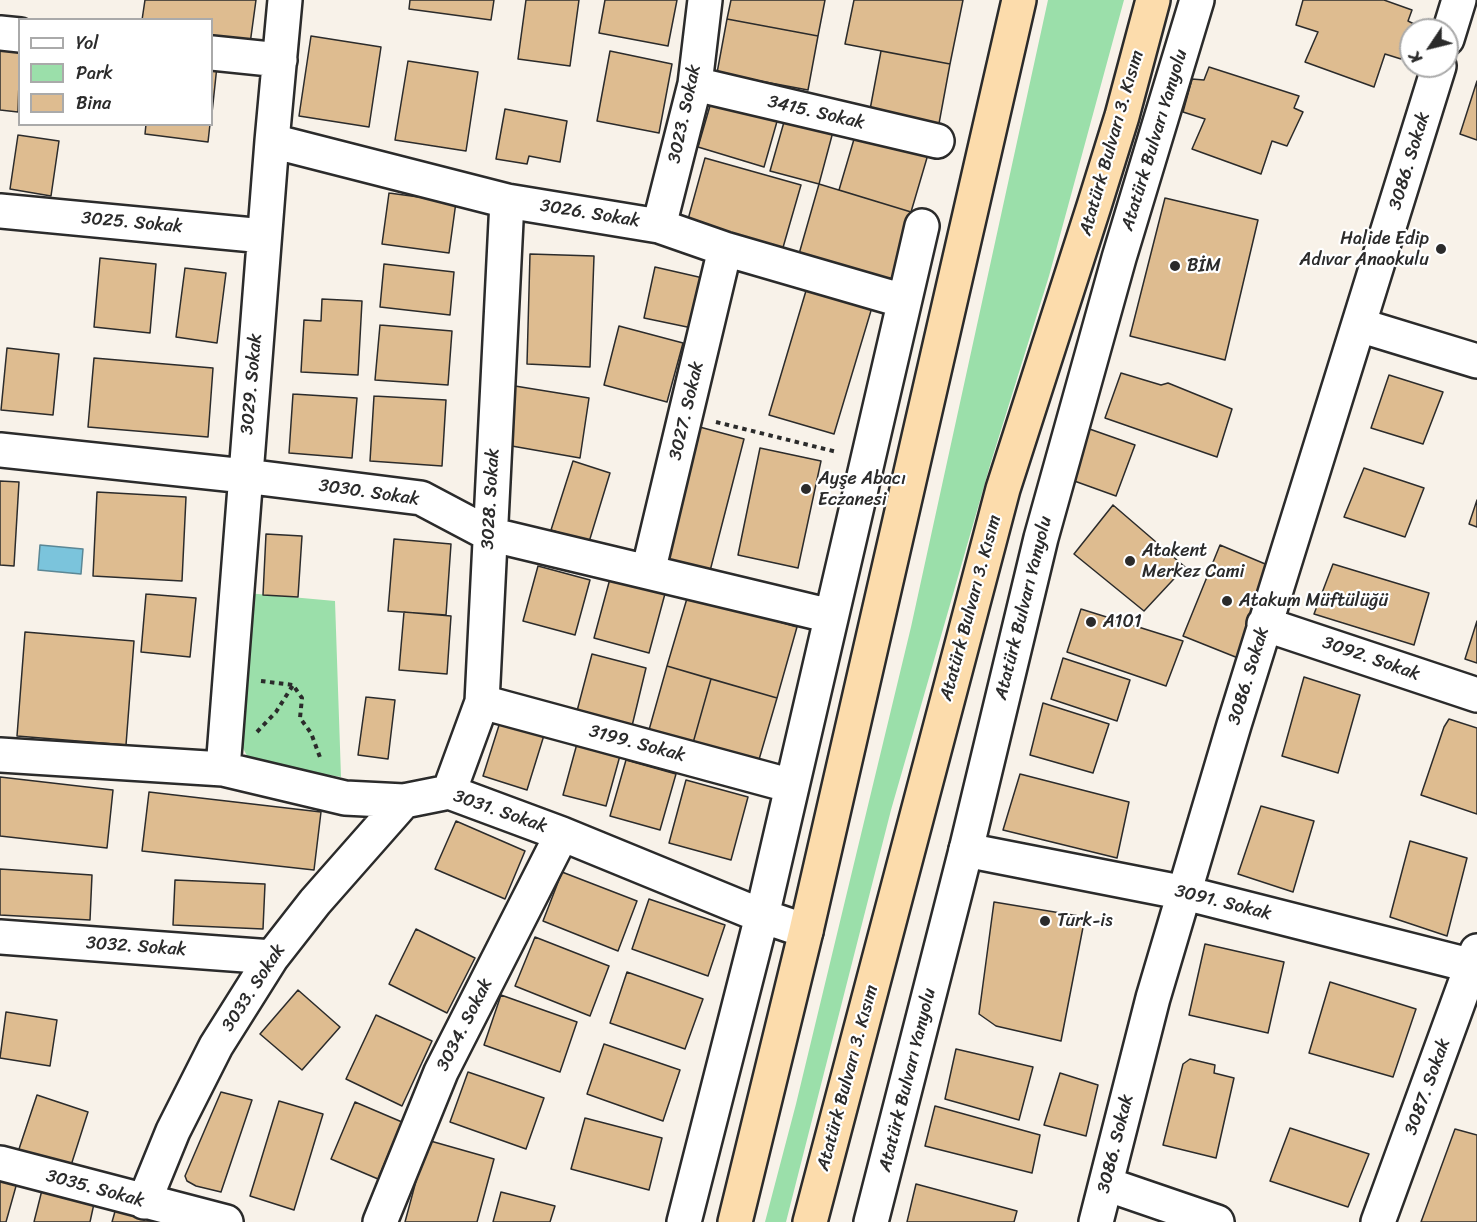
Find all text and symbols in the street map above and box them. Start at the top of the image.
legend [18,18,213,126]
north arrow [1399,18,1459,78]
text: Yol [76,27,98,59]
text: K [1401,45,1430,70]
street label: Atatürk Bulvarı Yanyolu [1117,47,1193,233]
street label: Atatürk Bulvarı 3. Kısım [1075,48,1149,238]
text: Park [76,57,113,89]
street label: 3023. Sokak [664,63,706,165]
text: Bina [76,87,111,119]
street label: 3415. Sokak [766,91,866,135]
street label: 3086. Sokak [1385,110,1435,212]
street label: 3026. Sokak [539,195,641,233]
street label: 3025. Sokak [81,208,183,238]
place label: Halide Edip Adıvar Anaokulu [1300,228,1429,270]
marker: Halide Edip Adıvar Anaokulu [1434,242,1448,256]
place label: BİM [1187,255,1221,277]
marker: BİM [1168,259,1182,273]
street label: 3029. Sokak [237,333,267,435]
street label: 3027. Sokak [665,360,709,462]
street label: 3028. Sokak [478,448,504,550]
place label: Ayşe Abacı Eczanesi [818,468,906,510]
street label: 3030. Sokak [317,475,421,511]
marker: Ayşe Abacı Eczanesi [799,482,813,496]
street label: Atatürk Bulvarı 3. Kısım [936,513,1006,703]
street label: Atatürk Bulvarı Yanyolu [991,514,1057,702]
place label: Atakent Merkez Cami [1142,540,1244,582]
marker: Atakent Merkez Cami [1123,554,1137,568]
place label: Atakum Müftülüğü [1239,590,1388,612]
marker: Atakum Müftülüğü [1220,594,1234,608]
place label: A101 [1103,611,1142,633]
marker: A101 [1084,615,1098,629]
street label: 3086. Sokak [1224,625,1274,727]
street label: 3092. Sokak [1320,632,1422,686]
street label: 3199. Sokak [587,721,687,767]
street label: 3031. Sokak [450,786,550,838]
street label: 3091. Sokak [1172,881,1274,925]
place label: Turk-is [1057,910,1113,932]
marker: Turk-is [1038,914,1052,928]
street label: 3032. Sokak [85,933,187,961]
street label: 3033. Sokak [218,940,290,1036]
street label: 3034. Sokak [432,975,498,1075]
street label: Atatürk Bulvarı 3. Kısım [813,983,883,1173]
street label: Atatürk Bulvarı Yanyolu [875,986,941,1174]
street label: 3087. Sokak [1401,1036,1455,1138]
street label: 3086. Sokak [1093,1092,1139,1196]
street label: 3035. Sokak [43,1166,147,1212]

